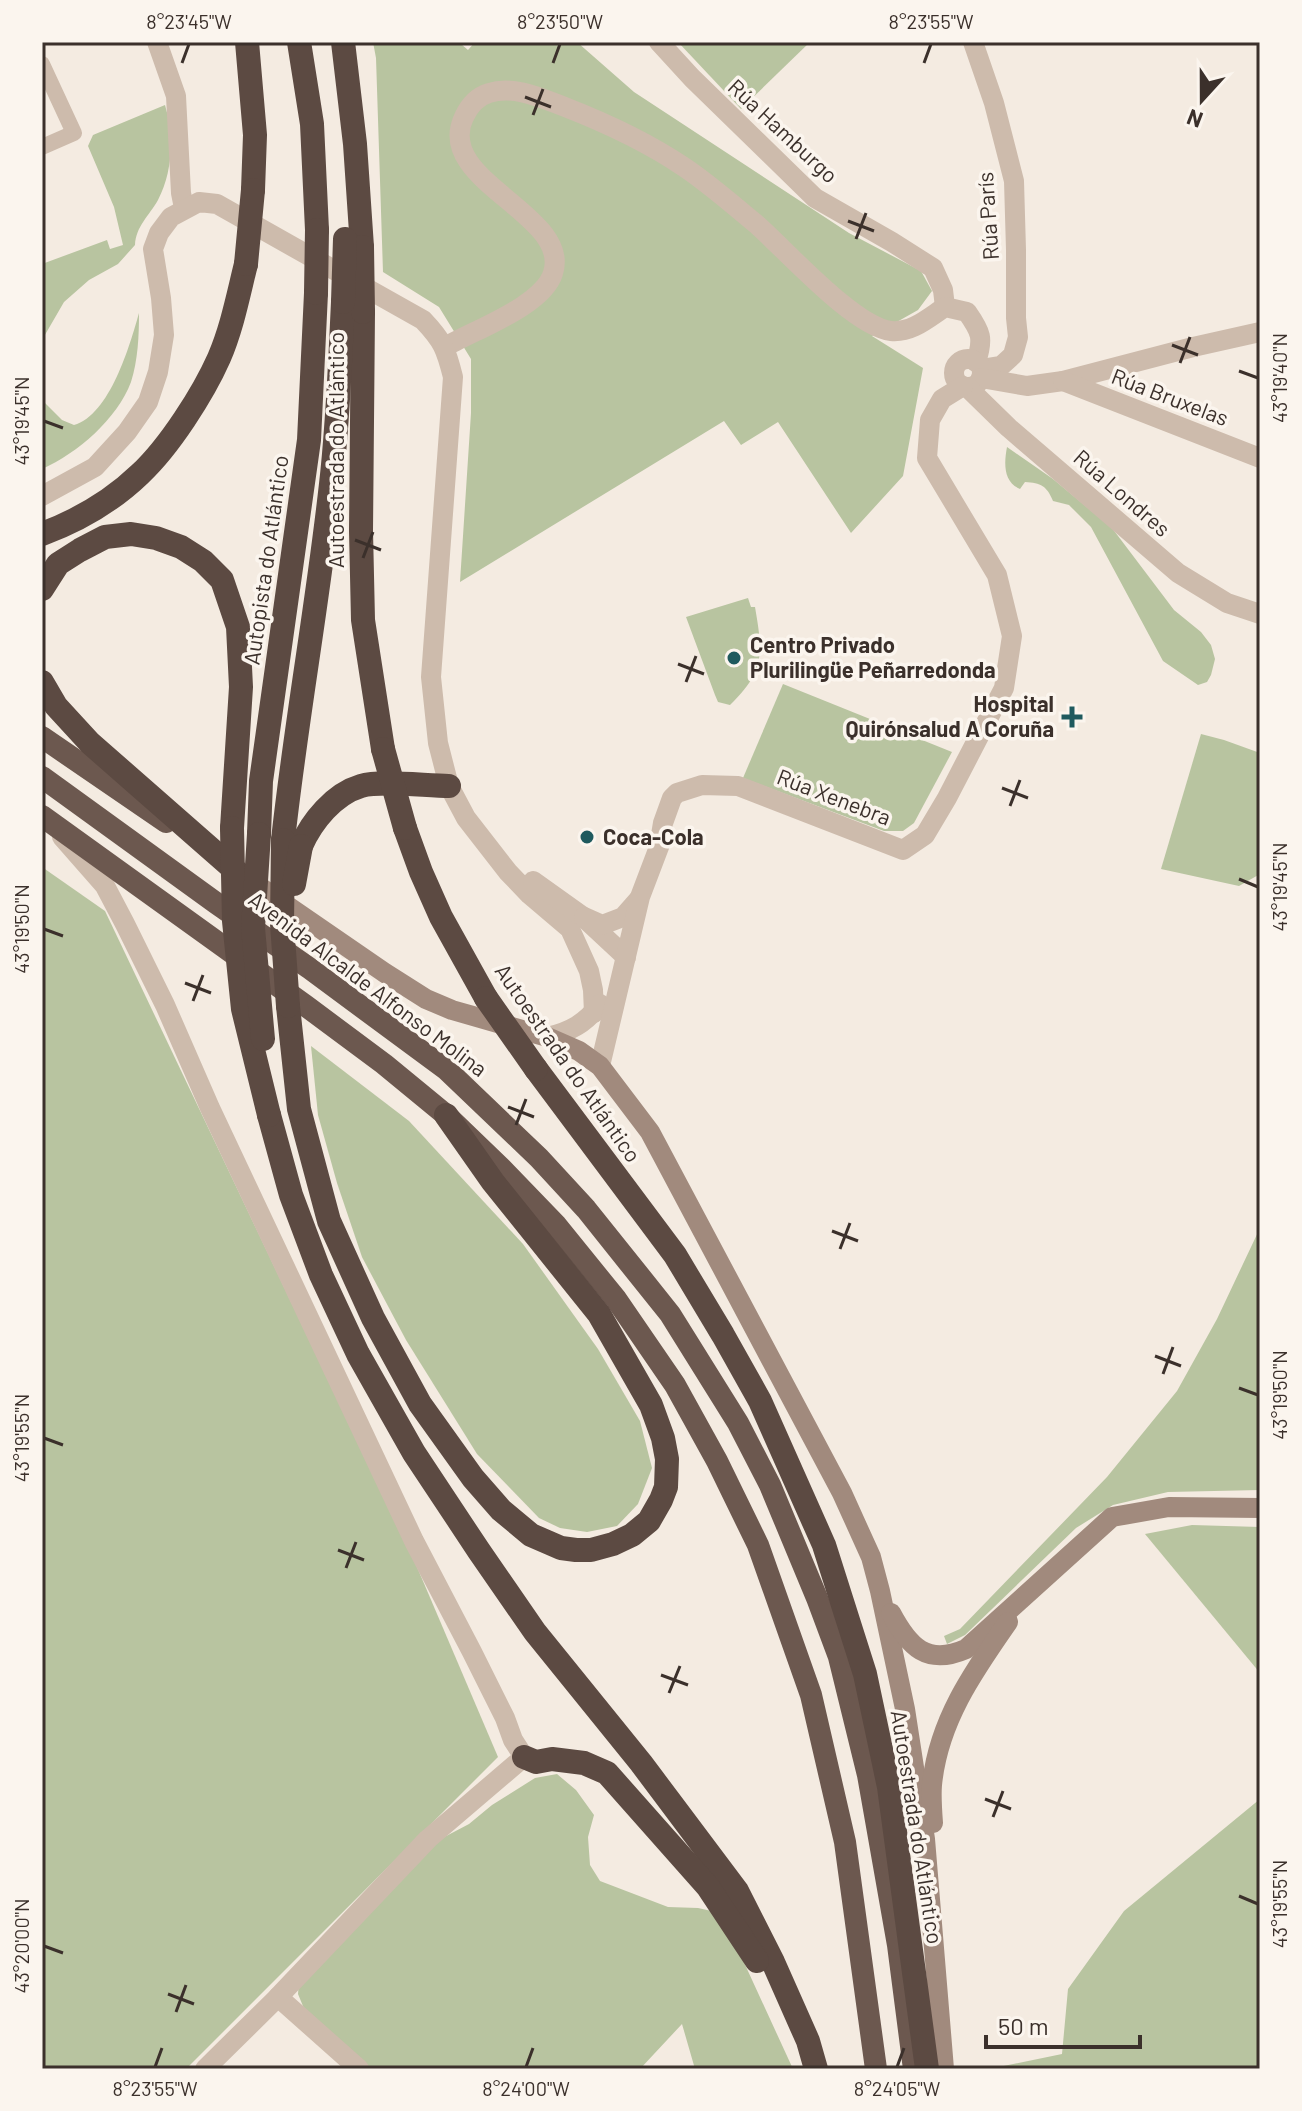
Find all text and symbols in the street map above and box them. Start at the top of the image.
text: 8°23'45"W [146,9,232,33]
text: 8°23'50"W [517,9,603,33]
text: 8°23'55"W [889,9,974,33]
north arrow [1162,60,1242,140]
street label: Rúa Hamburgo [724,73,844,188]
text: N [1183,105,1206,134]
street label: Rúa París [971,171,1003,261]
street label: Autoestrada do Atlántico [322,332,348,568]
text: 43°19'40"N [1267,333,1291,423]
street label: Rúa Bruxelas [1108,362,1233,430]
text: 43°19'45"N [9,377,33,465]
street label: Rúa Londres [1069,443,1176,541]
street label: Autopista do Atlántico [237,453,293,666]
place label: Centro Privado Plurilingüe Peñarredonda [750,631,996,682]
marker: Centro Privado Plurilingüe Peñarredonda [725,649,743,667]
place label: Hospital Quirónsalud A Coruña [845,690,1054,741]
marker: Hospital Quirónsalud A Coruña [1061,706,1083,728]
street label: Rúa Xenebra [774,762,895,830]
place label: Coca-Cola [603,823,704,849]
marker: Coca-Cola [578,828,596,846]
text: 43°19'45"N [1267,843,1291,931]
text: 43°19'50"N [9,884,33,974]
street label: Avenida Alcalde Alfonso Molina [244,885,493,1081]
street label: Autoestrada do Atlántico [490,958,647,1167]
text: 43°19'50"N [1267,1350,1291,1440]
text: 43°19'55"N [9,1394,33,1482]
street label: Autoestrada do Atlántico [887,1708,949,1946]
text: 43°19'55"N [1267,1860,1291,1948]
text: 43°20'00"N [9,1899,33,1993]
scale bar [986,1999,1140,2049]
text: 50 m [998,2011,1049,2040]
text: 8°23'55"W [113,2076,198,2100]
text: 8°24'00"W [482,2076,570,2100]
text: 8°24'05"W [854,2076,941,2100]

